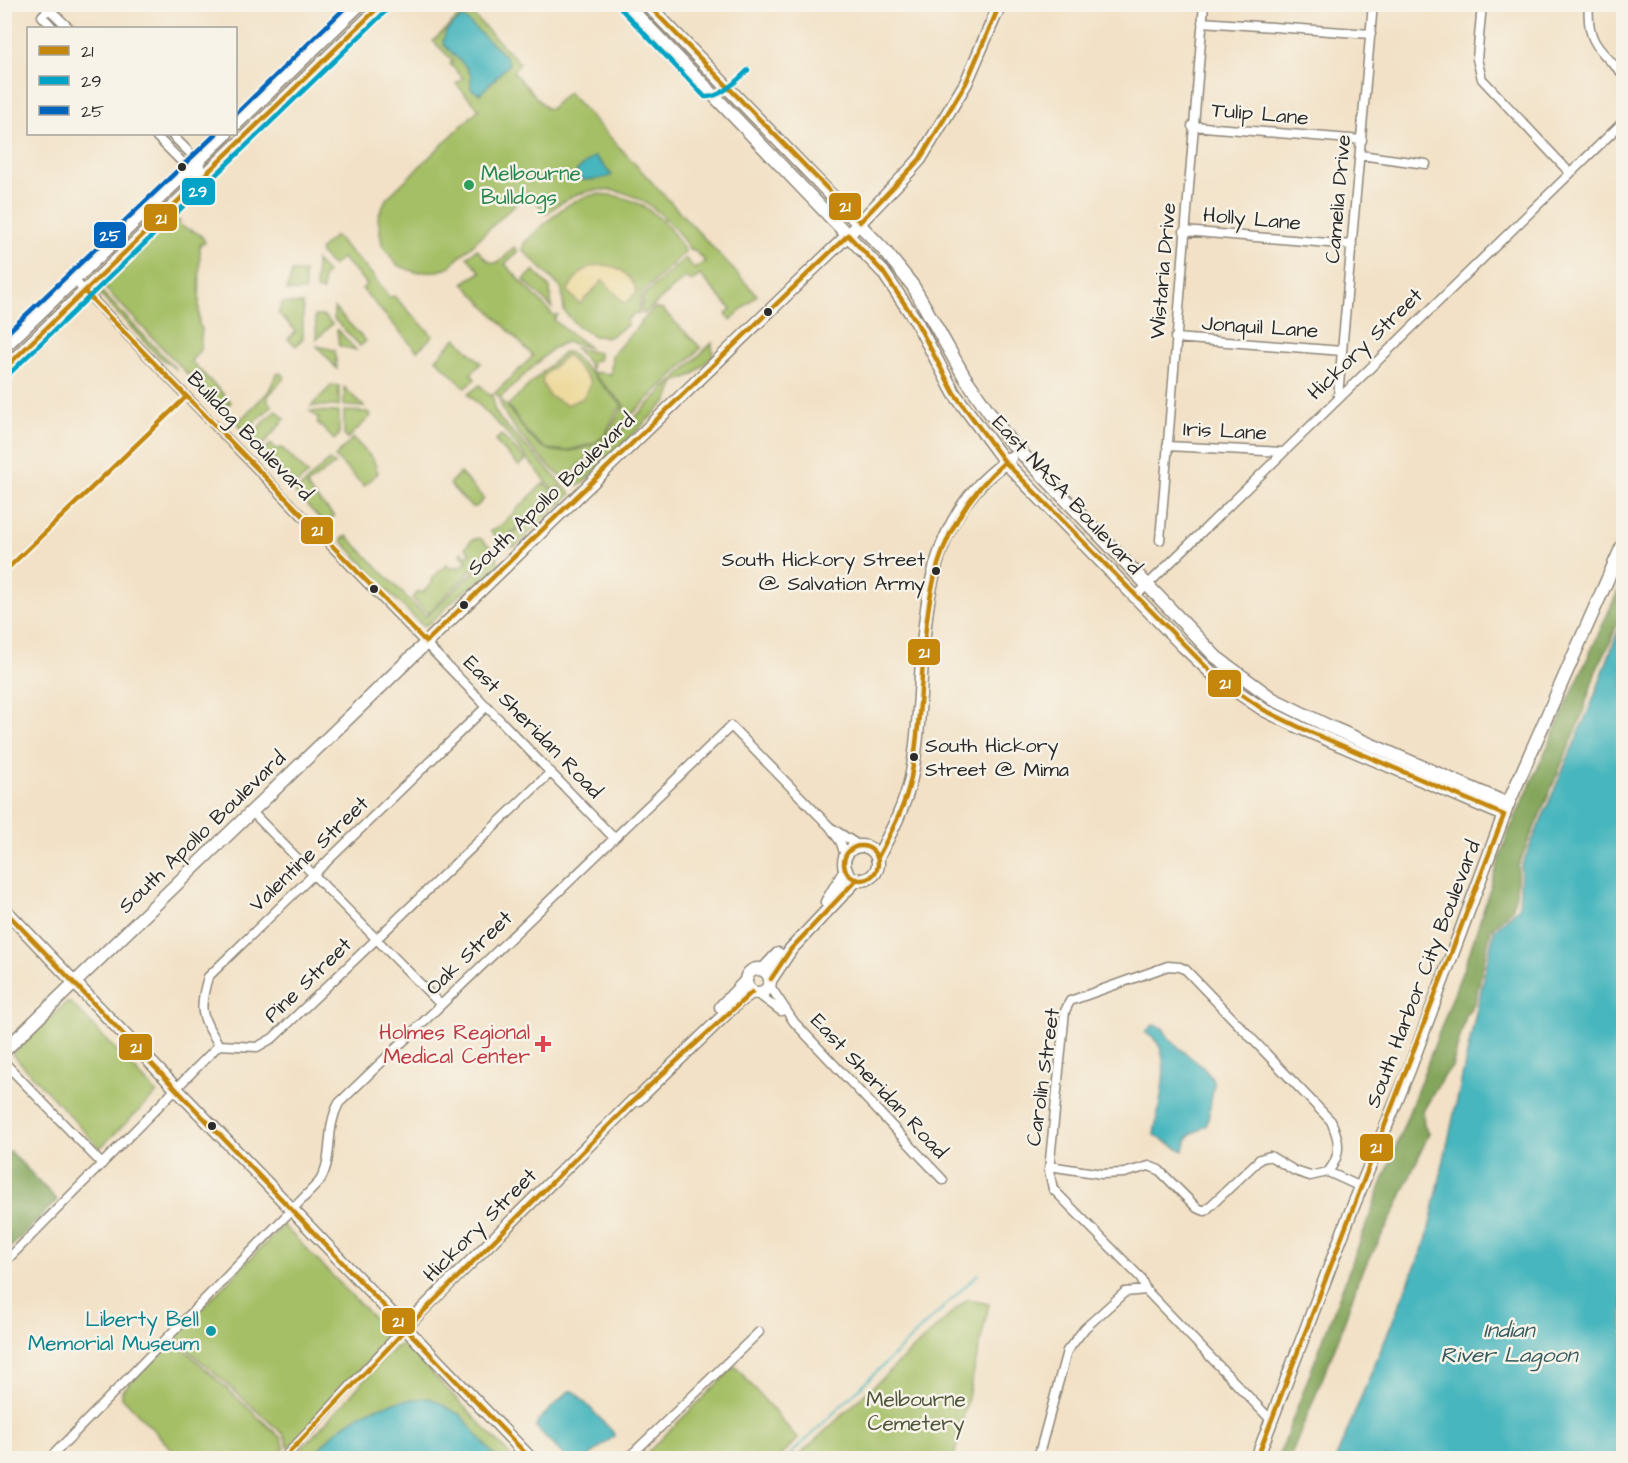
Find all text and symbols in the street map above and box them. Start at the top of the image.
legend [27,27,237,135]
text: 21 [81,39,94,64]
text: 29 [81,69,102,94]
street label: Tulip Lane [1210,95,1310,134]
text: 25 [81,99,104,124]
street label: Camelia Drive [1318,133,1358,265]
place label: Melbourne Bulldogs [481,159,581,214]
unlabelled marker [176,161,188,173]
line badge: 29 [181,177,216,206]
marker: Melbourne Bulldogs [462,178,476,192]
text: 29 [188,181,207,203]
line badge: 21 [828,192,862,221]
text: 21 [838,196,852,218]
street label: Holly Lane [1202,200,1302,240]
street label: Wistaria Drive [1143,201,1183,341]
line badge: 21 [143,203,178,232]
text: 21 [154,208,168,230]
line badge: 25 [93,221,127,249]
text: 25 [99,225,121,247]
street label: Hickory Street [1301,281,1431,408]
unlabelled marker [762,306,774,318]
street label: Jonquil Lane [1201,308,1319,346]
street label: Bulldog Boulevard [179,365,320,509]
street label: South Apollo Boulevard [461,406,642,583]
street label: East NASA Boulevard [985,409,1149,581]
street label: Iris Lane [1182,414,1268,448]
line badge: 21 [300,516,334,545]
text: 21 [310,520,324,542]
place label: South Hickory Street @ Salvation Army [722,546,925,599]
marker: South Hickory Street @ Salvation Army [930,565,942,577]
unlabelled marker [368,583,380,595]
unlabelled marker [458,599,470,611]
line badge: 21 [907,638,941,666]
text: 21 [917,642,931,664]
street label: East Sheridan Road [457,649,609,805]
line badge: 21 [1207,669,1242,698]
text: 21 [1218,673,1232,695]
place label: South Hickory Street @ Mima [925,732,1069,784]
street label: South Apollo Boulevard [112,744,293,921]
marker: South Hickory Street @ Mima [908,751,920,763]
street label: Valentine Street [243,789,375,919]
street label: South Harbor City Boulevard [1359,836,1489,1113]
street label: Oak Street [419,904,519,1002]
street label: Pine Street [258,930,359,1029]
street label: Carolin Street [1019,1006,1067,1148]
street label: East Sheridan Road [804,1007,954,1165]
place label: Holmes Regional Medical Center [379,1018,530,1071]
line badge: 21 [118,1033,153,1061]
marker: Holmes Regional Medical Center [534,1035,552,1053]
text: 21 [129,1037,143,1059]
unlabelled marker [206,1120,218,1132]
line badge: 21 [1359,1133,1394,1162]
text: 21 [1369,1137,1383,1159]
street label: Hickory Street [417,1161,545,1290]
place label: Liberty Bell Memorial Museum [28,1305,200,1358]
line badge: 21 [381,1307,416,1335]
text: 21 [391,1311,405,1333]
water label: Indian River Lagoon [1441,1315,1579,1372]
marker: Liberty Bell Memorial Museum [204,1324,218,1338]
park label: Melbourne Cemetery [866,1385,966,1440]

